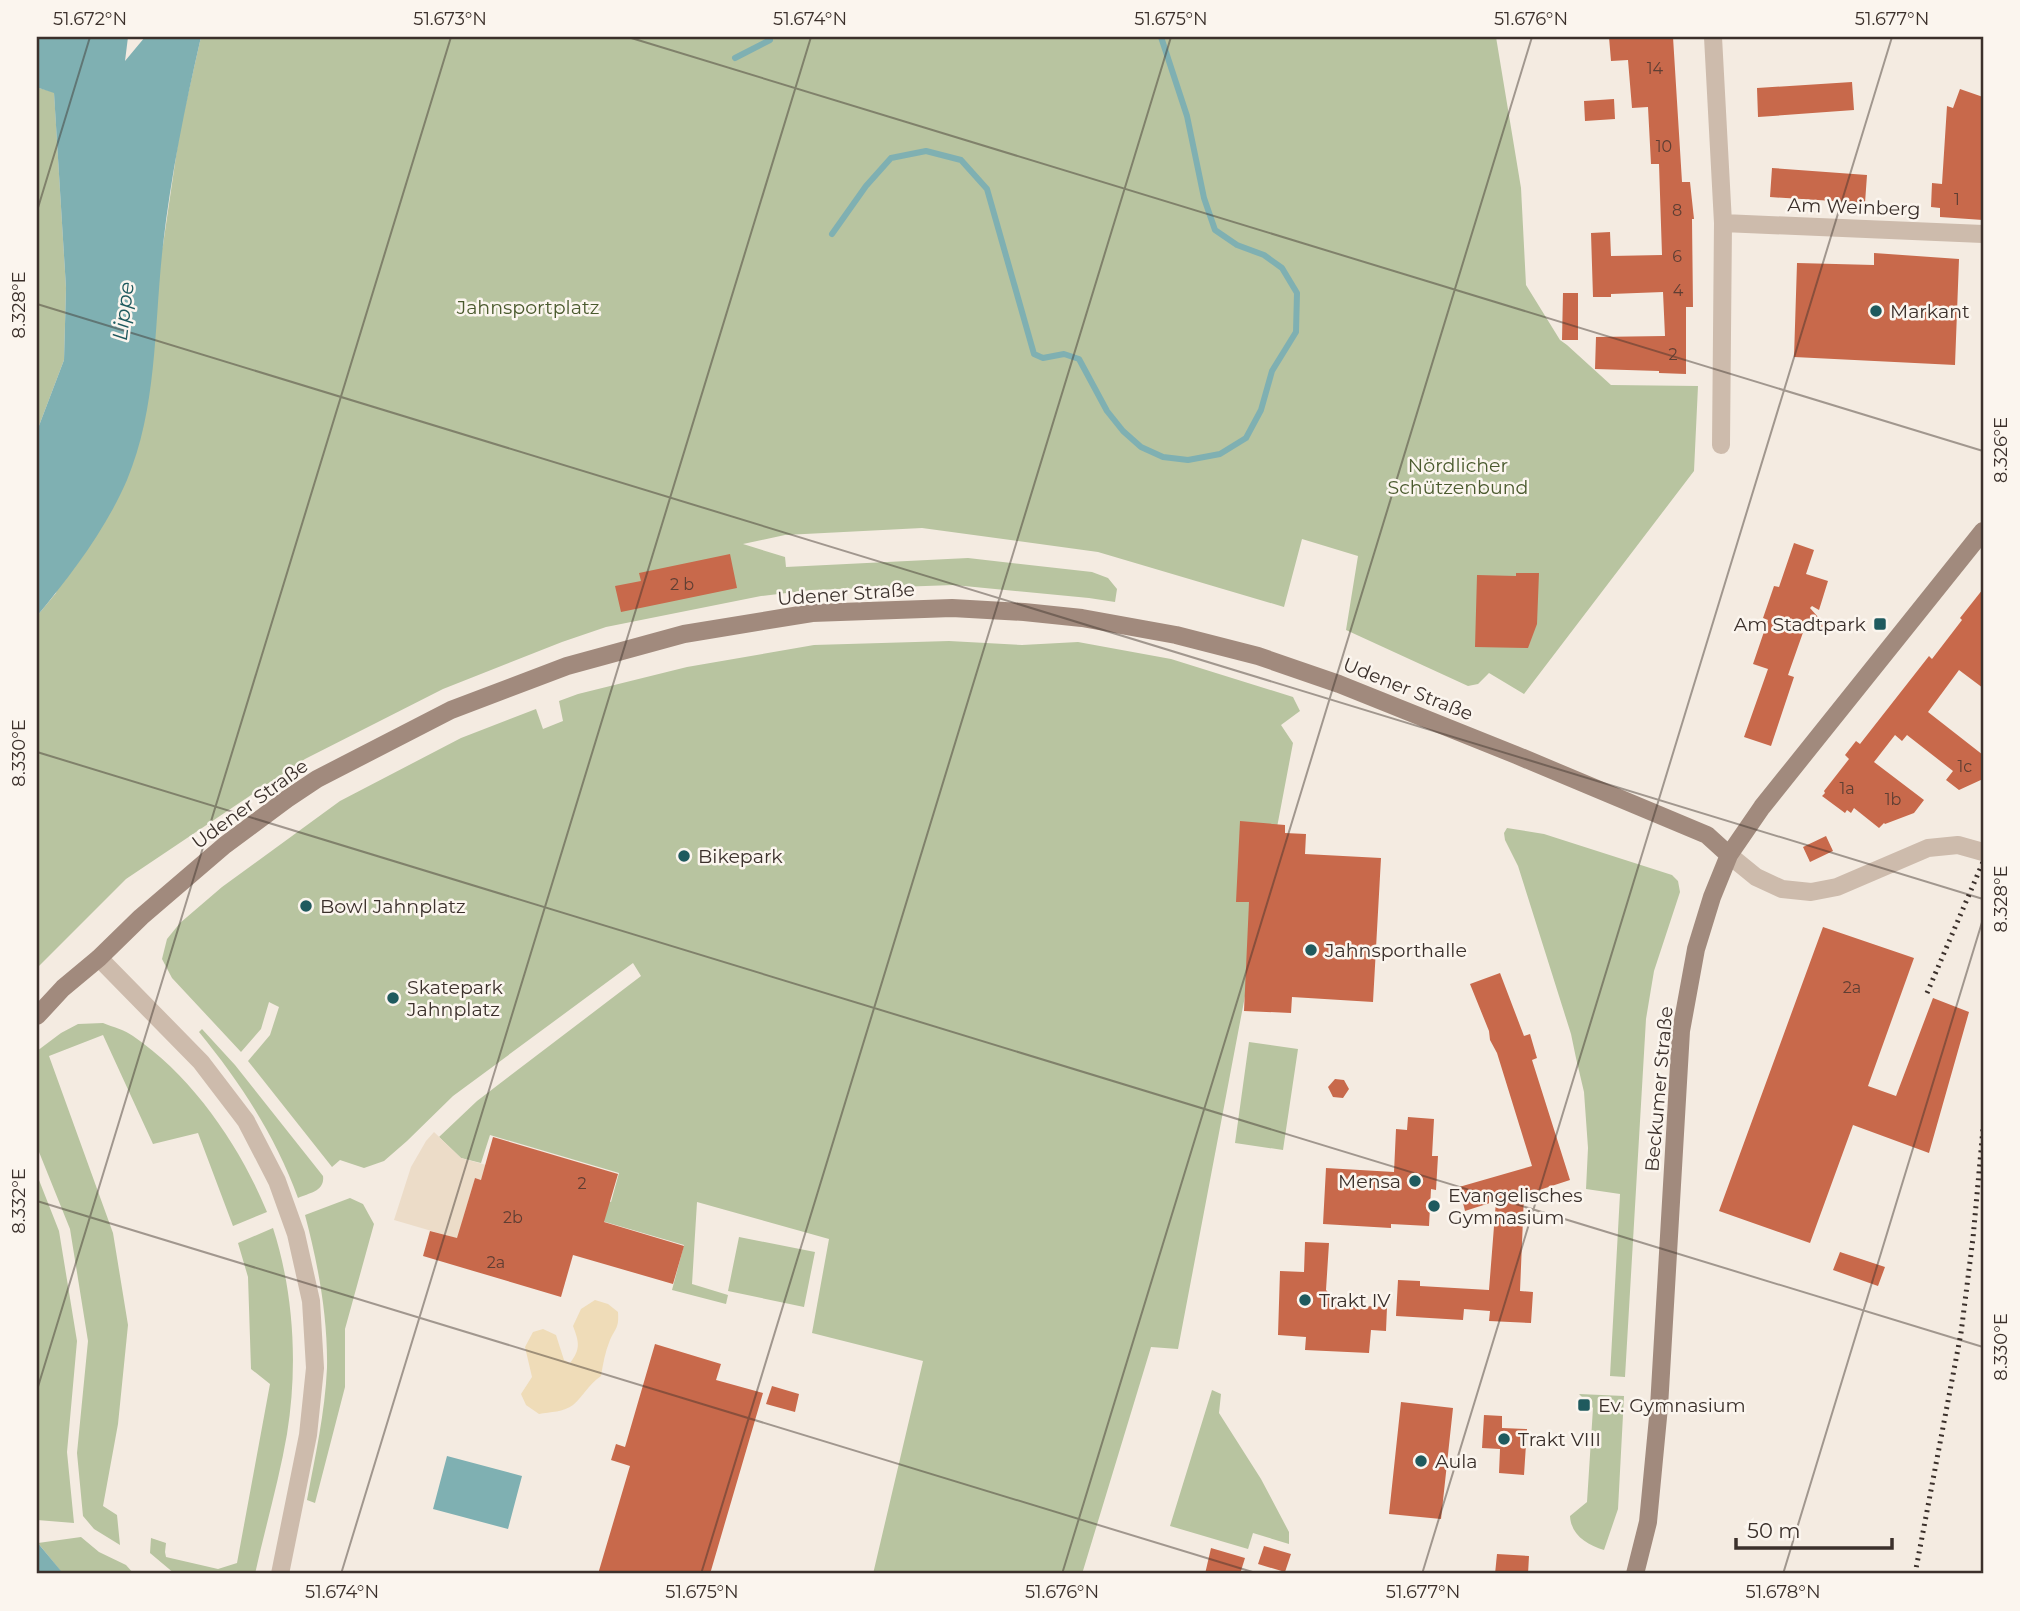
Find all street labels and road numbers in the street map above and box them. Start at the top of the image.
street label: Am Weinberg [1787,193,1921,221]
street label: Udener Straße [776,578,916,610]
street label: Udener Straße [1340,652,1476,726]
street label: Udener Straße [187,754,313,854]
street label: Beckumer Straße [1640,1005,1678,1173]

